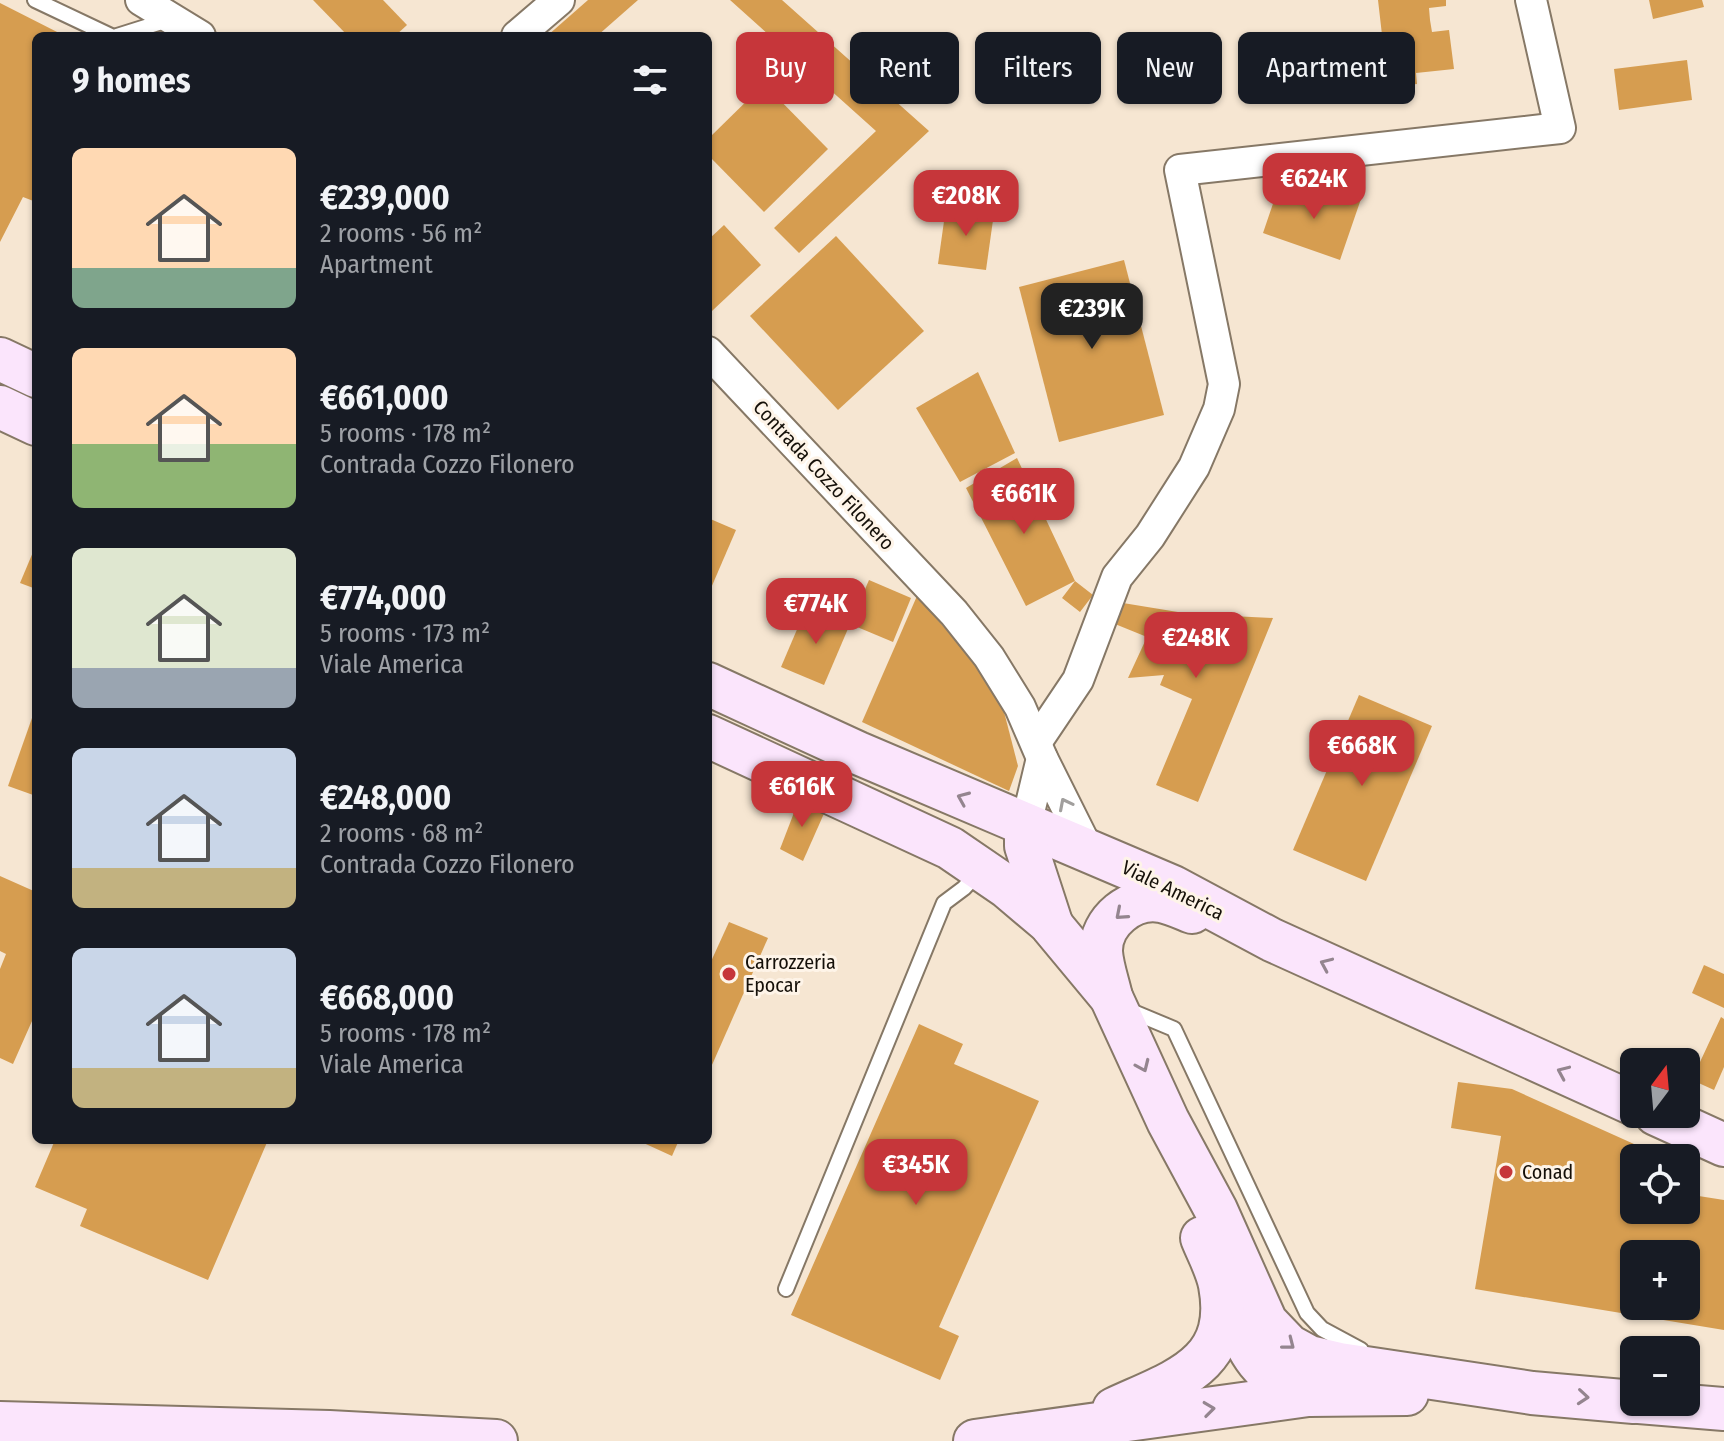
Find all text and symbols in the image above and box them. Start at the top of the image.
chip: Buy [736,32,834,104]
chip: Rent [850,32,959,104]
chip: Filters [975,32,1101,104]
chip: New [1117,32,1222,104]
chip: Apartment [1238,32,1415,104]
icon: filters [628,58,672,102]
text: 9 homes [72,60,191,101]
pin: €624K [1258,153,1370,221]
text: €624K [1281,163,1347,194]
pin: €208K [910,170,1022,238]
text: €239,000 [320,177,450,218]
icon: home [136,180,232,276]
text: €208K [932,180,1000,211]
text: 2 rooms · 56 m² [320,218,482,249]
text: Apartment [320,249,433,280]
pin: €239K [1036,283,1148,351]
text: €239K [1059,293,1125,324]
text: €661,000 [320,377,449,418]
icon: home [136,380,232,476]
street label: Contrada Cozzo Filonero [748,395,900,555]
text: 5 rooms · 178 m² [320,418,491,449]
text: Contrada Cozzo Filonero [320,449,575,480]
pin: €661K [968,468,1080,536]
text: €661K [991,478,1057,509]
text: €774,000 [320,577,447,618]
pin: €774K [760,578,872,646]
icon: home [136,580,232,676]
text: €774K [784,588,848,619]
pin: €248K [1140,612,1252,680]
text: 5 rooms · 173 m² [320,618,490,649]
text: €248K [1162,622,1230,653]
text: Viale America [320,649,464,680]
pin: €668K [1306,720,1418,788]
text: €668K [1327,730,1397,761]
pin: €616K [746,761,858,829]
text: €616K [769,771,835,802]
text: €248,000 [320,777,451,818]
icon: home [136,780,232,876]
one-way arrow [957,791,971,807]
one-way arrow [1060,798,1075,813]
text: 2 rooms · 68 m² [320,818,483,849]
text: Contrada Cozzo Filonero [320,849,575,880]
street label: Viale America [1118,855,1228,925]
one-way arrow [1116,904,1131,919]
place label: Carrozzeria Epocar [745,950,836,997]
one-way arrow [1320,958,1335,974]
marker: Carrozzeria Epocar [720,965,738,983]
text: €668,000 [320,977,454,1018]
icon: home [136,980,232,1076]
text: 5 rooms · 178 m² [320,1018,491,1049]
north arrow [1620,1048,1700,1128]
map controls [1620,1048,1700,1416]
text: Viale America [320,1049,464,1080]
one-way arrow [1133,1058,1149,1073]
one-way arrow [1557,1066,1571,1082]
pin: €345K [860,1139,972,1207]
button: locate [1620,1144,1700,1224]
text: €345K [882,1149,950,1180]
place label: Conad [1522,1160,1573,1184]
marker: Conad [1497,1163,1515,1181]
button: + [1620,1240,1700,1320]
one-way arrow [1280,1334,1295,1348]
button: − [1620,1336,1700,1416]
one-way arrow [1577,1389,1590,1406]
one-way arrow [1202,1401,1216,1418]

